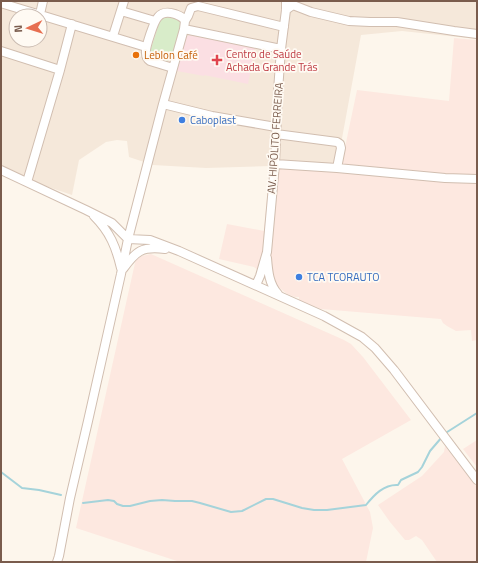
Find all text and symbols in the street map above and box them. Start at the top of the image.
north arrow [8,8,48,48]
text: N [10,24,26,33]
place label: Centro de Saúde Achada Grande Trás [226,46,318,75]
place label: Leblon Café [144,47,198,63]
marker: Leblon Café [131,50,141,60]
marker: Centro de Saúde Achada Grande Trás [211,54,223,66]
street label: AV. HIPÓLITO FERREIRA [263,81,287,194]
place label: Caboplast [190,112,236,128]
marker: Caboplast [177,115,187,125]
place label: TCA TCORAUTO [307,269,379,285]
marker: TCA TCORAUTO [294,272,304,282]

